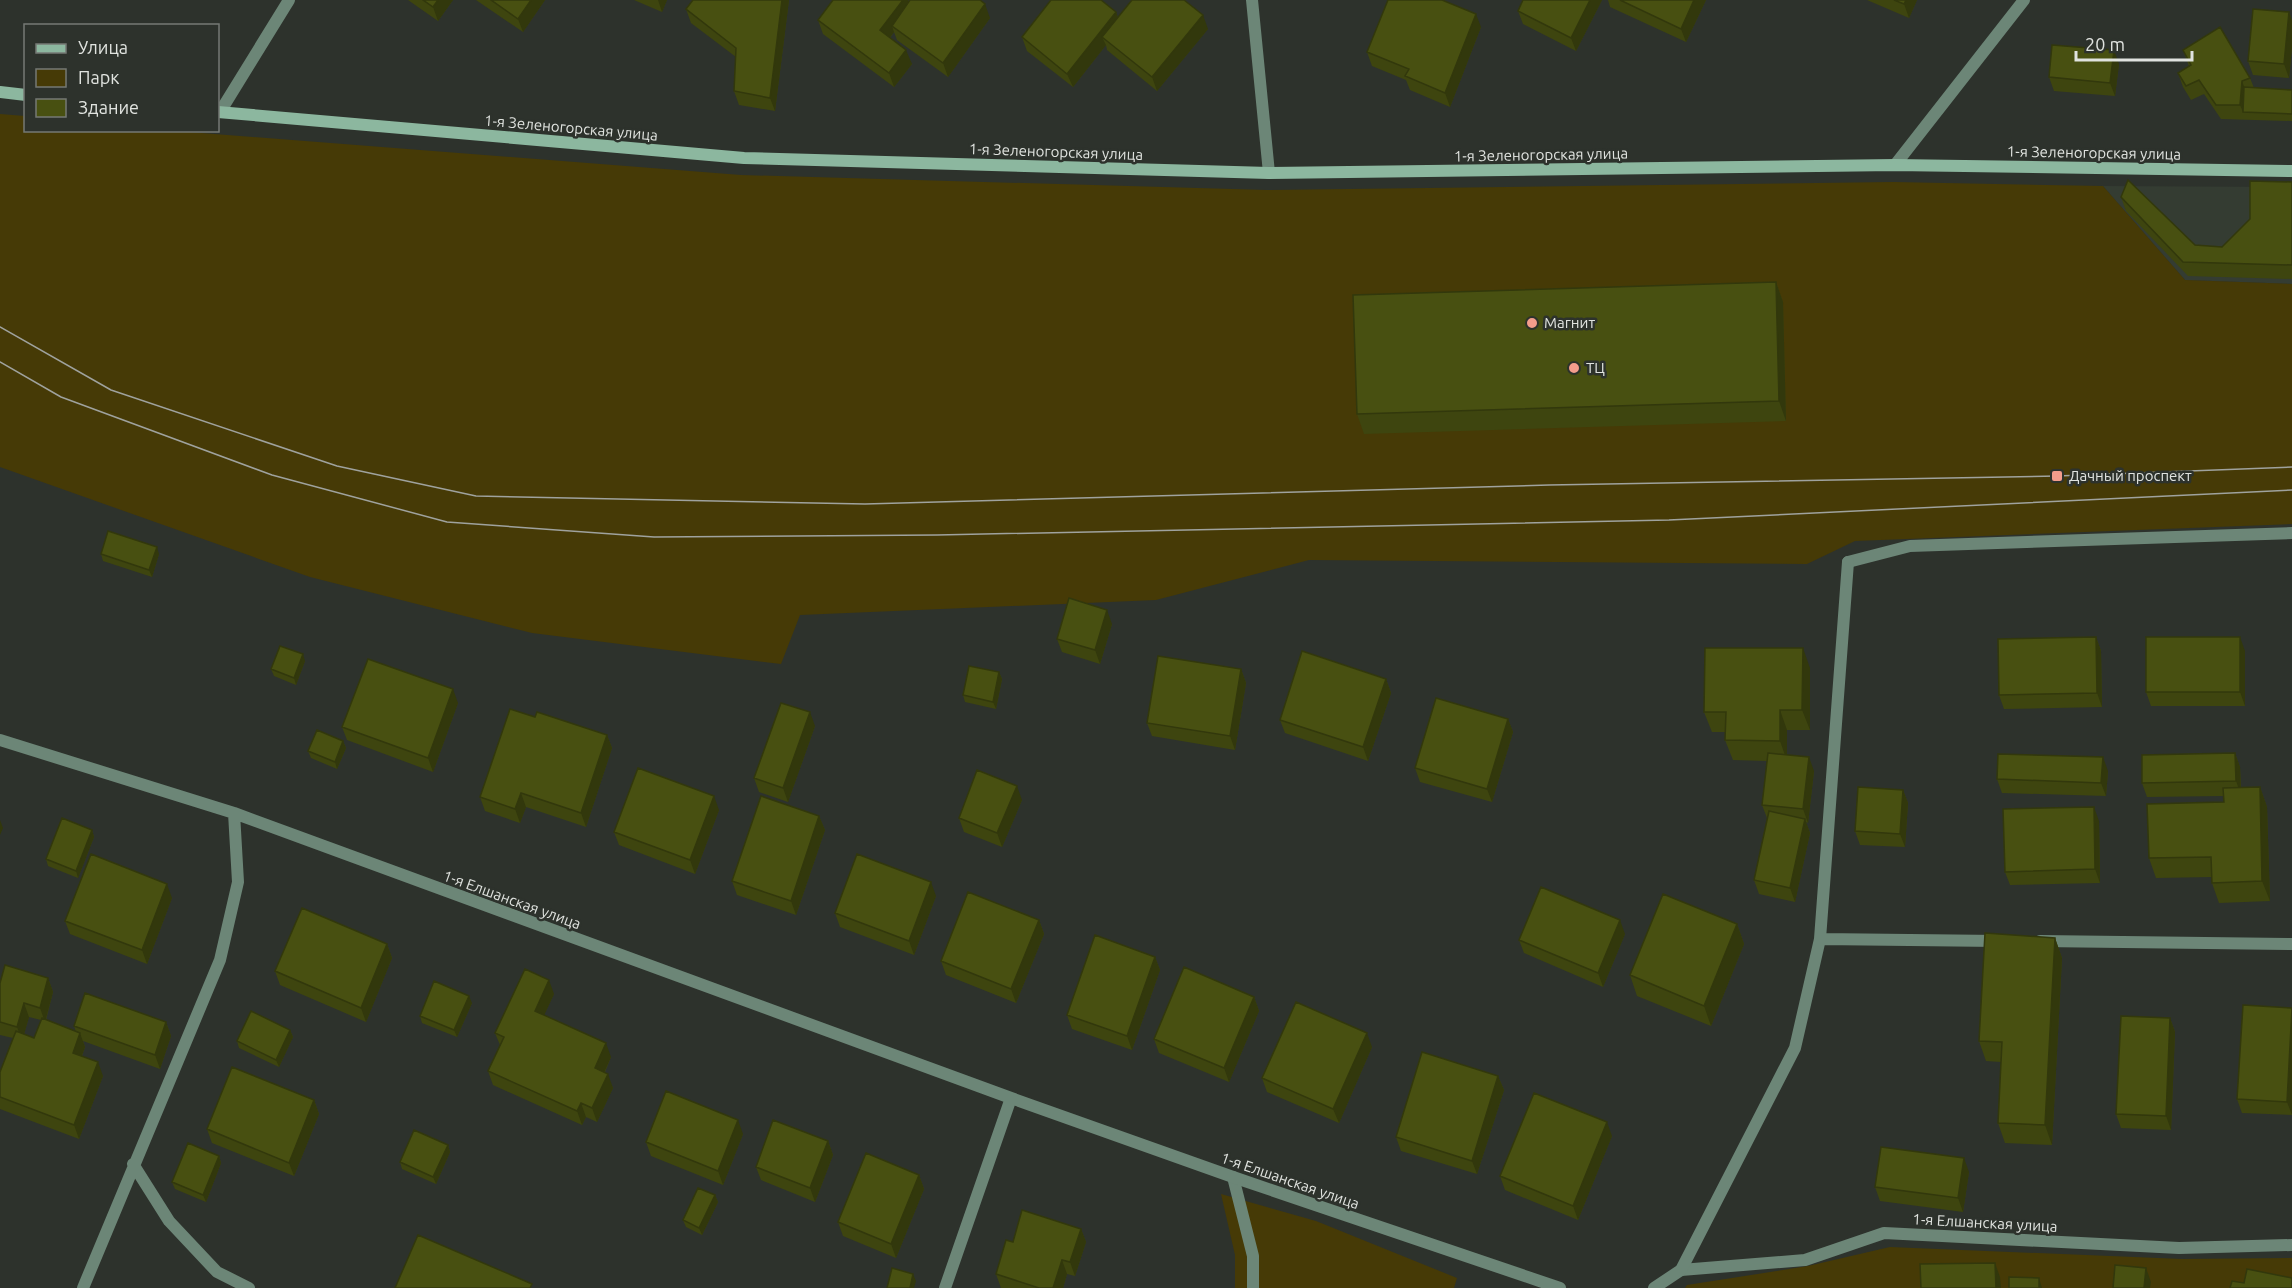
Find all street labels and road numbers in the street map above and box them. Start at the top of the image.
street label: 1-я Зеленогорская улица [484,111,659,144]
street label: 1-я Зеленогорская улица [969,140,1143,163]
street label: 1-я Зеленогорская улица [2007,142,2181,163]
street label: 1-я Зеленогорская улица [1454,144,1628,165]
street label: 1-я Елшанская улица [441,867,583,932]
street label: 1-я Елшанская улица [1219,1149,1362,1212]
street label: 1-я Елшанская улица [1912,1210,2058,1235]

